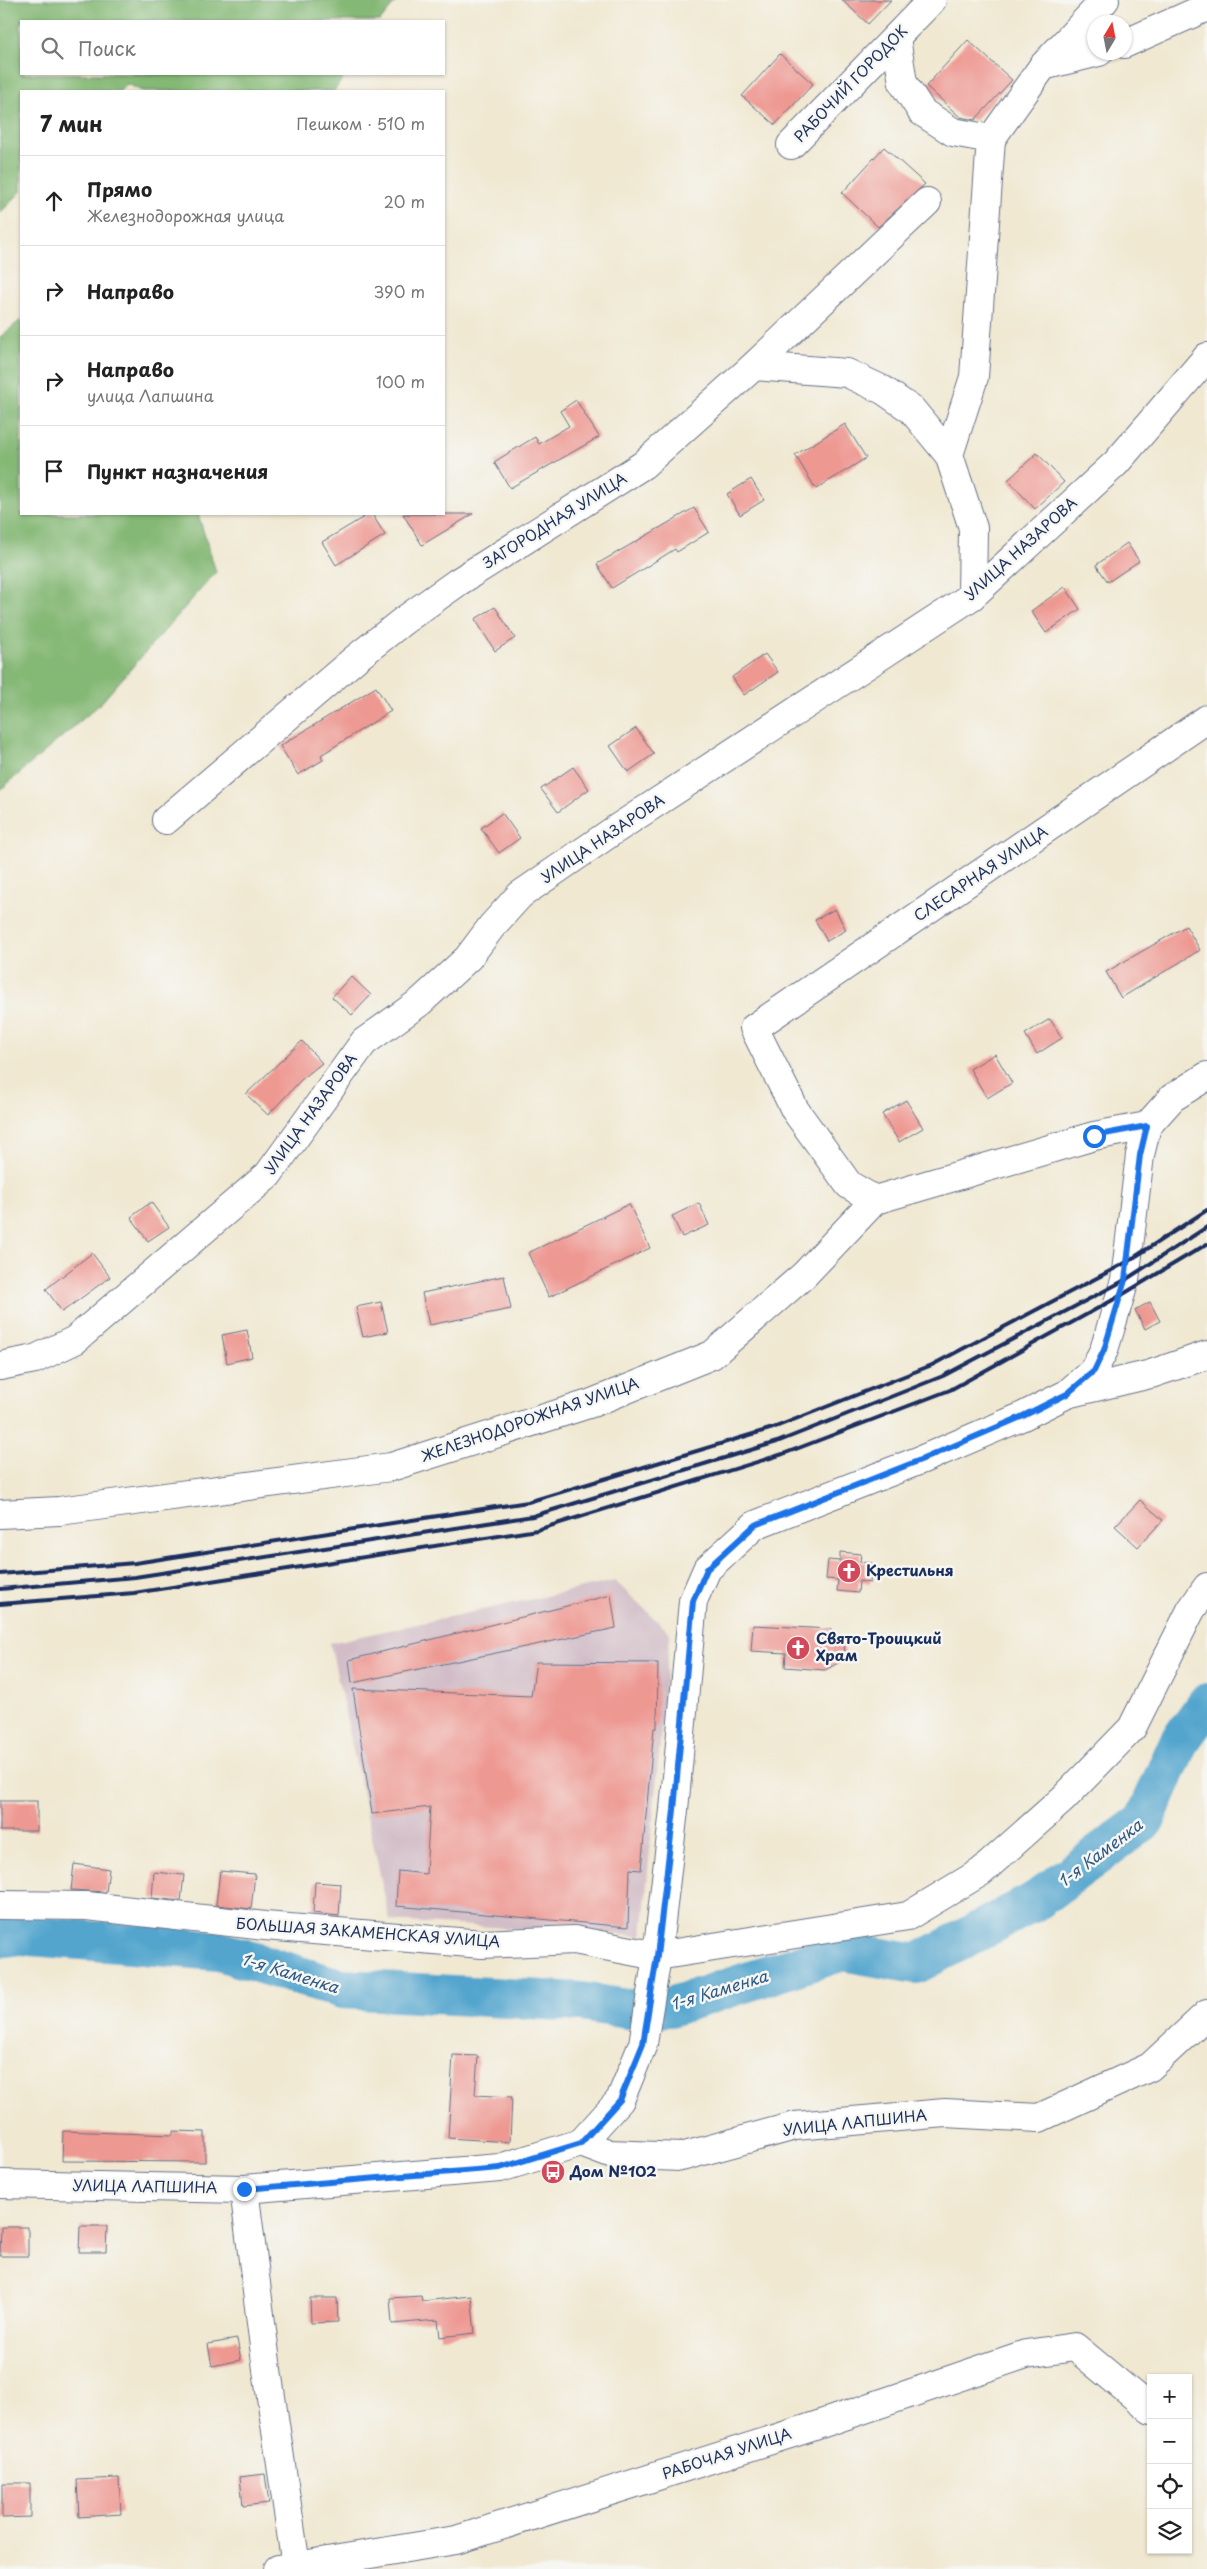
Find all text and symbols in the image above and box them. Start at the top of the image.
north arrow [1087,15,1132,60]
street label: РАБОЧИЙ ГОРОДОК [788,19,912,147]
search box [20,20,445,75]
icon: search [38,34,66,62]
text: Поиск [78,34,136,62]
text: 7 мин [40,107,103,139]
text: Пешком · 510 m [296,111,425,135]
text: Прямо [87,175,152,203]
icon: ahead [40,187,68,215]
text: 20 m [384,189,425,213]
text: Железнодорожная улица [87,203,284,227]
icon: right [40,277,68,305]
text: Направо [87,277,174,305]
text: 390 m [374,279,425,303]
text: Направо [87,355,174,383]
icon: right [40,367,68,395]
text: 100 m [376,369,425,393]
text: улица Лапшина [87,383,214,407]
icon: arrive [40,457,68,485]
text: Пункт назначения [87,457,268,485]
street label: ЗАГОРОДНАЯ УЛИЦА [478,466,631,573]
street label: УЛИЦА НАЗАРОВА [958,491,1082,605]
street label: УЛИЦА НАЗАРОВА [536,788,669,888]
street label: СЛЕСАРНАЯ УЛИЦА [909,819,1052,926]
street label: УЛИЦА НАЗАРОВА [258,1048,362,1178]
route start [1083,1125,1106,1148]
street label: ЖЕЛЕЗНОДОРОЖНАЯ УЛИЦА [418,1370,641,1467]
church icon: Крестильня [836,1558,862,1584]
place label: Крестильня [866,1558,954,1581]
place label: Свято-Троицкий Храм [816,1626,942,1666]
church icon: Свято-Троицкий Храм [785,1635,811,1661]
water label: 1-я Каменка [1052,1812,1148,1892]
street label: БОЛЬШАЯ ЗАКАМЕНСКАЯ УЛИЦА [235,1911,501,1952]
water label: 1-я Каменка [239,1946,343,1999]
water label: 1-я Каменка [667,1963,771,2015]
street label: УЛИЦА ЛАПШИНА [782,2103,928,2141]
bus stop icon: Дом №102 [540,2159,566,2185]
place label: Дом №102 [569,2159,657,2182]
street label: УЛИЦА ЛАПШИНА [72,2173,218,2198]
route end [233,2178,256,2201]
map controls [1147,2374,1192,2554]
button: + [1147,2374,1192,2419]
button: − [1147,2419,1192,2464]
street label: РАБОЧАЯ УЛИЦА [659,2421,794,2484]
button: locate [1147,2464,1192,2509]
button: layers [1147,2509,1192,2554]

